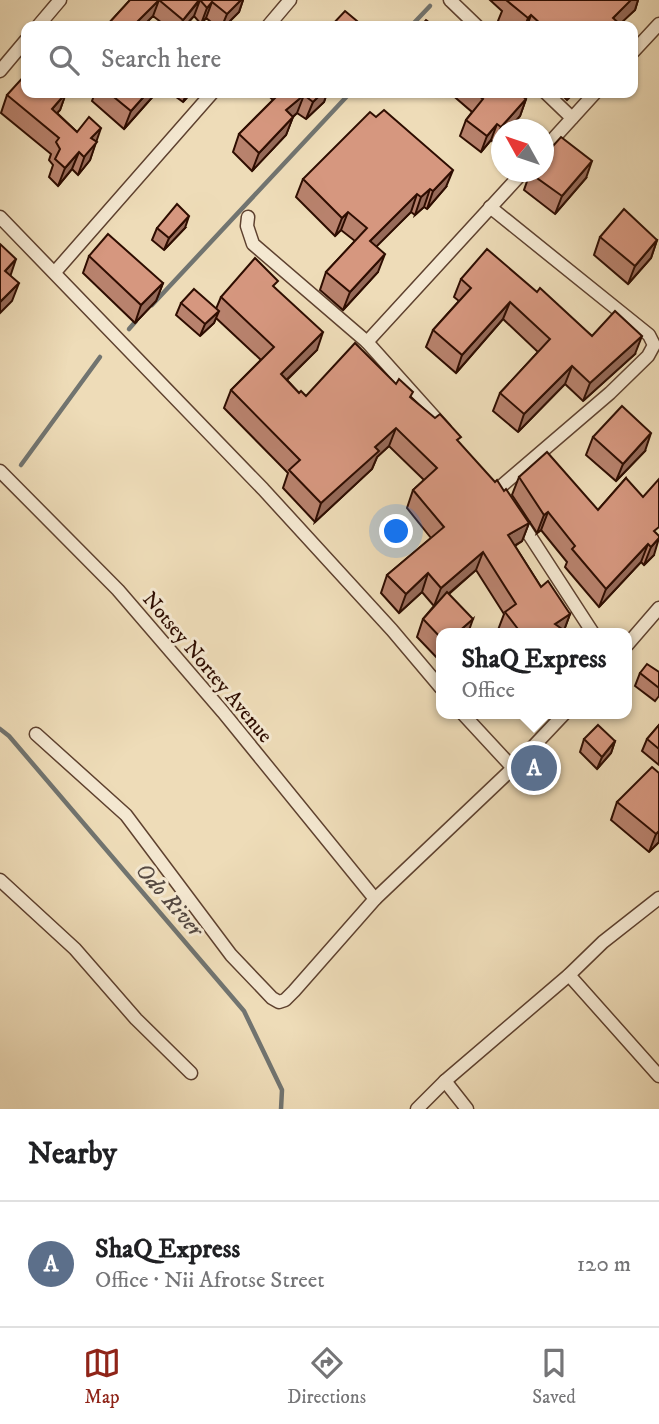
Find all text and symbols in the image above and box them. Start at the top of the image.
search box [21,21,638,98]
icon: search [45,41,83,79]
text: Search here [101,43,221,76]
north arrow [491,119,554,182]
your location [379,514,413,548]
street label: Notsey Nortey Avenue [136,587,278,749]
popup [436,628,632,719]
text: ShaQ Express [461,643,607,676]
text: Office [461,676,515,705]
pin: A [511,742,557,794]
water label: Odo River [129,857,210,944]
text: Nearby [28,1136,117,1173]
text: ShaQ Express [95,1233,240,1266]
text: A [44,1250,58,1279]
text: 120 m [577,1250,631,1279]
text: Office · Nii Afrotse Street [95,1266,325,1295]
tab: Map [83,1344,121,1409]
tab: Directions [287,1344,366,1409]
tab: Saved [532,1344,576,1409]

